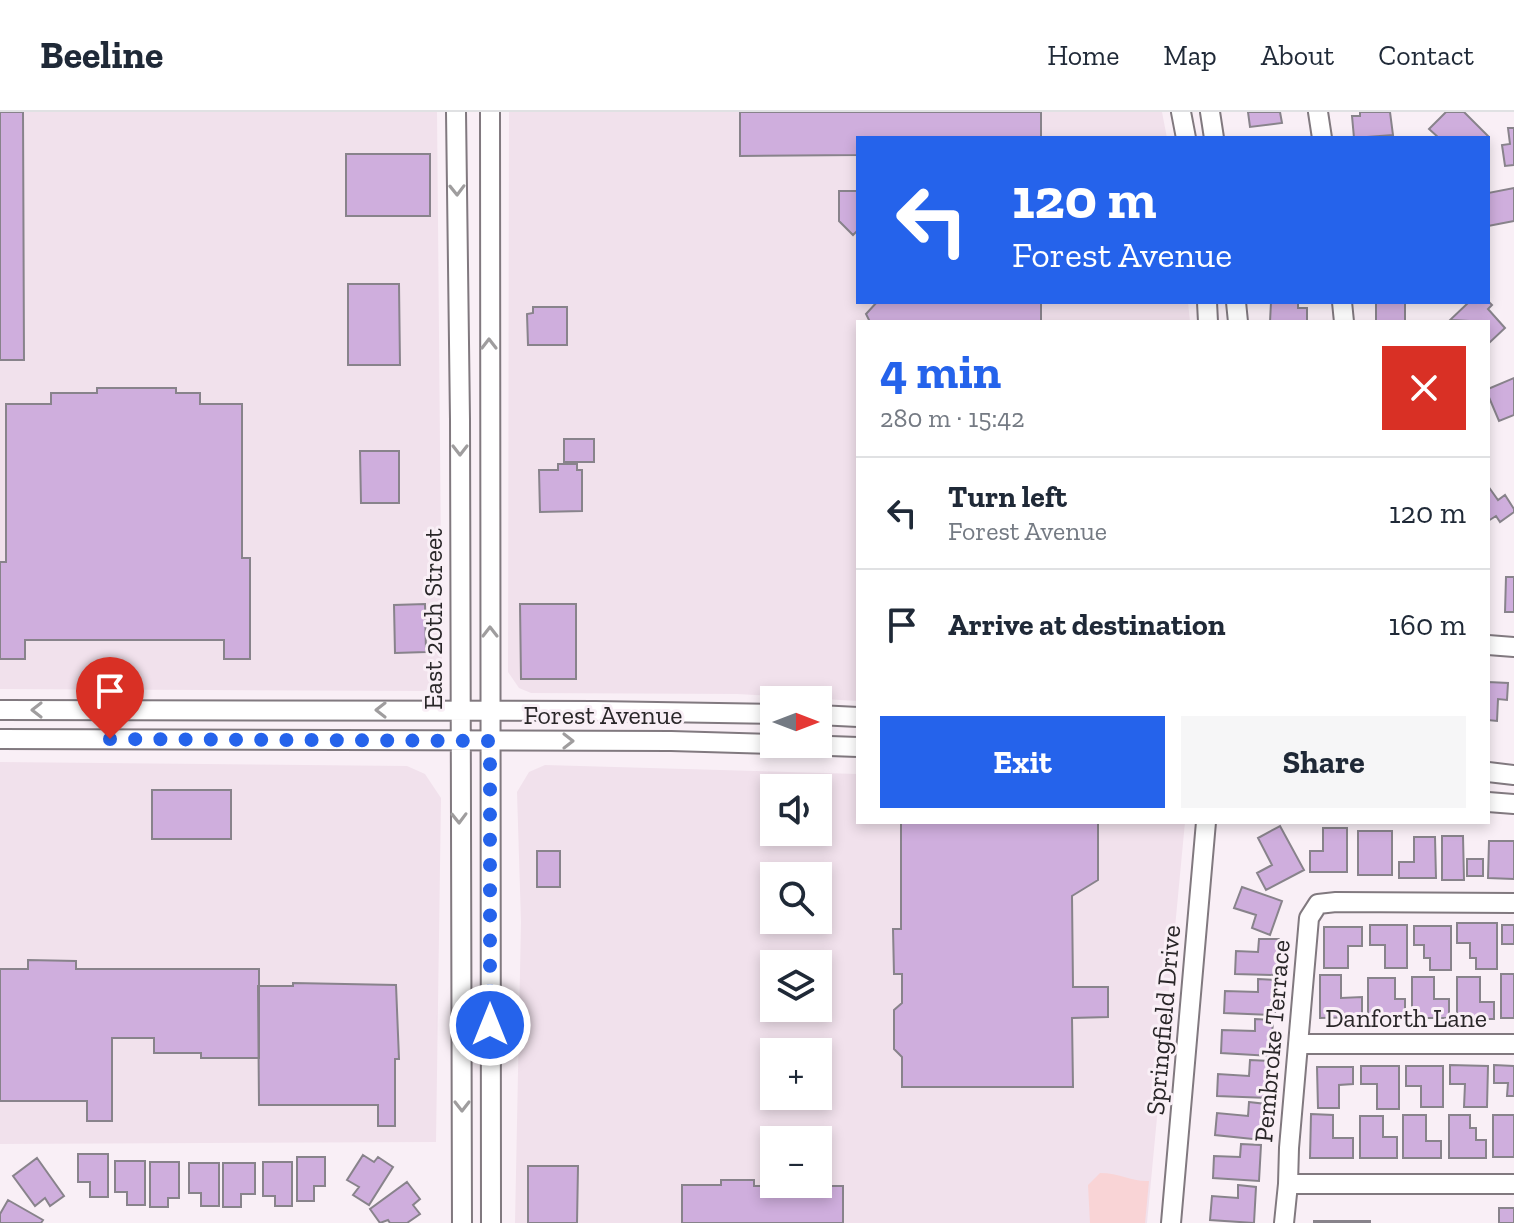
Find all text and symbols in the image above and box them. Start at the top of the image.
text: Beeline [40,32,163,78]
text: Home [1047,39,1119,72]
text: Map [1163,39,1217,72]
text: About [1261,39,1334,72]
text: Contact [1378,39,1474,72]
text: 120 m [1012,165,1156,232]
icon: left [880,168,984,272]
one-way arrow [448,184,466,197]
text: Forest Avenue [1012,233,1232,276]
one-way arrow [480,337,498,350]
text: 4 min [880,343,1001,400]
button: close [1382,346,1466,430]
text: 280 m · 15:42 [880,402,1025,434]
one-way arrow [451,444,469,457]
text: Turn left [948,479,1067,515]
icon: left [880,491,924,535]
text: 120 m [1389,495,1466,531]
text: Forest Avenue [948,515,1107,547]
street label: East 20th Street [417,528,449,710]
icon: arrive [880,603,924,647]
text: Arrive at destination [948,607,1225,643]
text: 160 m [1389,607,1466,643]
one-way arrow [481,625,499,638]
pin [76,657,144,739]
icon: arrive [88,669,132,713]
north arrow [760,686,832,758]
map controls [760,686,832,1198]
street label: Forest Avenue [524,699,683,731]
one-way arrow [30,701,43,719]
one-way arrow [374,701,387,719]
button: Exit [880,716,1165,808]
button: Share [1181,716,1466,808]
one-way arrow [562,732,575,750]
button: sound [760,774,832,846]
one-way arrow [451,812,468,825]
button: search [760,862,832,934]
street label: Springfield Drive [1139,924,1187,1116]
street label: Pembroke Terrace [1247,938,1297,1144]
button: layers [760,950,832,1022]
position arrow [448,983,532,1067]
street label: Danforth Lane [1325,1002,1487,1034]
button: + [760,1038,832,1110]
one-way arrow [453,1100,471,1113]
button: − [760,1126,832,1198]

